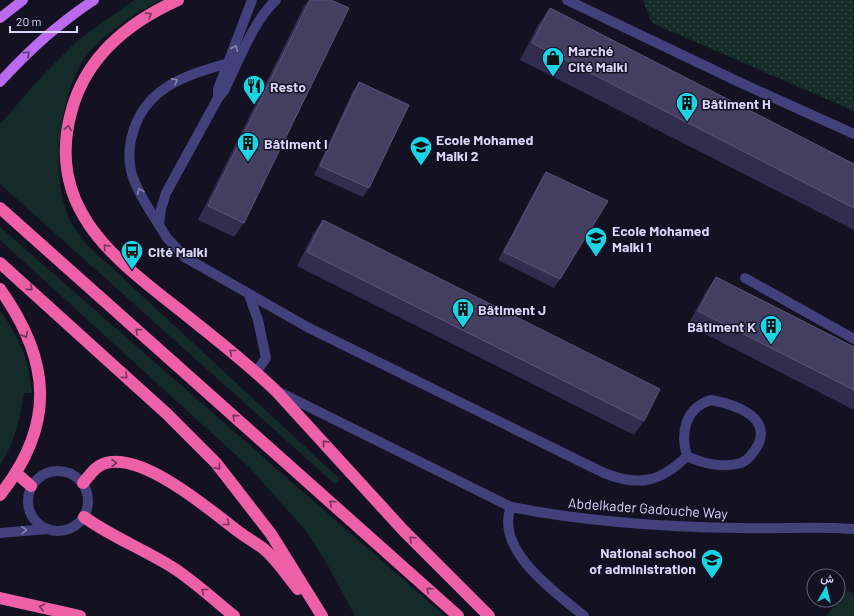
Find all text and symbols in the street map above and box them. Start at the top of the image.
scale bar [10,8,77,34]
one-way arrow [145,13,152,20]
text: 20 m [16,14,42,28]
place label: Marché Cité Malki [568,42,628,75]
one-way arrow [230,44,238,51]
shop icon: Marché Cité Malki [540,45,566,78]
one-way arrow [22,52,30,59]
restaurant icon: Resto [241,73,267,106]
place label: Resto [270,78,306,95]
one-way arrow [171,79,178,86]
building icon: Bâtiment H [674,90,700,123]
place label: Bâtiment H [702,95,771,112]
one-way arrow [63,125,72,131]
building icon: Bâtiment I [235,130,261,163]
place label: Ecole Mohamed Malki 2 [436,131,533,164]
school or university icon: Ecole Mohamed Malki 2 [408,134,434,167]
place label: Bâtiment I [264,135,328,152]
one-way arrow [136,188,144,195]
place label: Ecole Mohamed Malki 1 [612,222,709,255]
school or university icon: Ecole Mohamed Malki 1 [583,225,609,258]
bus stop icon: Cité Malki [119,238,145,271]
place label: Cité Malki [148,243,208,260]
one-way arrow [103,244,110,252]
one-way arrow [25,284,32,291]
building icon: Bâtiment J [450,296,476,329]
place label: Bâtiment J [478,301,546,318]
building icon: Bâtiment K [758,313,784,346]
place label: Bâtiment K [687,318,756,335]
one-way arrow [135,328,143,335]
one-way arrow [20,331,28,339]
one-way arrow [229,349,236,356]
one-way arrow [121,371,128,378]
one-way arrow [232,414,240,422]
one-way arrow [322,440,329,447]
one-way arrow [111,459,117,467]
one-way arrow [214,462,221,470]
street label: Abdelkader Gadouche Way [568,494,729,522]
one-way arrow [330,501,337,508]
one-way arrow [223,518,230,525]
one-way arrow [21,526,27,535]
one-way arrow [409,536,417,544]
place label: National school of administration [589,544,696,577]
school or university icon: National school of administration [699,547,725,580]
north arrow [806,568,846,608]
text: ش [820,570,835,586]
one-way arrow [427,588,434,595]
one-way arrow [201,589,208,596]
one-way arrow [39,603,46,612]

